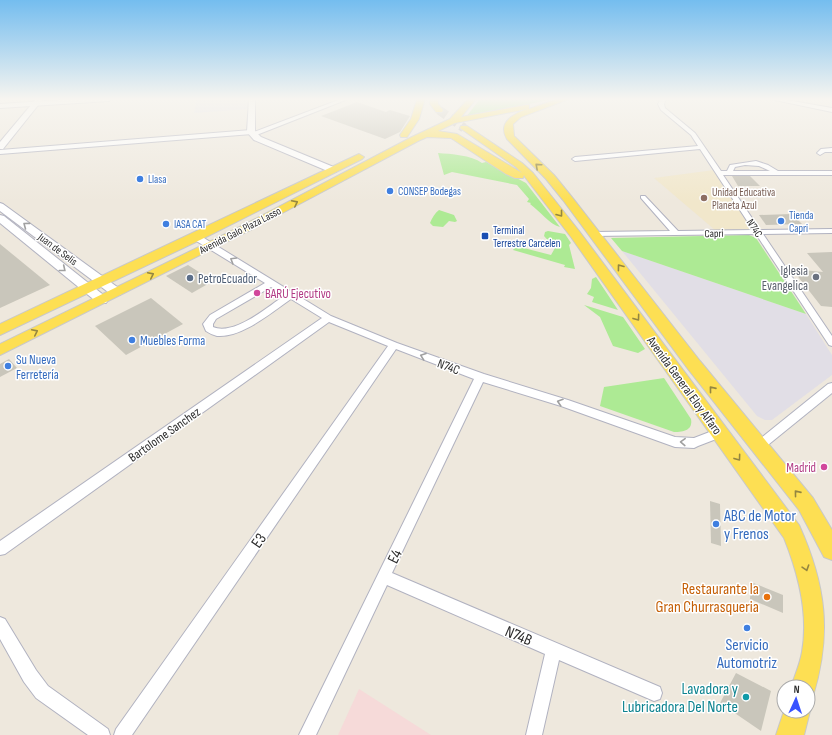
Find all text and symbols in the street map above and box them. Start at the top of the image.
one-way arrow [535,163,543,171]
place label: Llasa [148,173,167,186]
marker: Llasa [135,174,145,184]
place label: CONSEP Bodegas [398,185,461,198]
marker: CONSEP Bodegas [385,186,395,196]
place label: Unidad Educativa Planeta Azul [712,186,775,212]
marker: Unidad Educativa Planeta Azul [699,193,709,203]
one-way arrow [291,200,298,208]
street label: Avenida Galo Plaza Lasso [196,204,284,257]
place label: Tienda Capri [789,209,813,235]
one-way arrow [555,210,562,217]
marker: Tienda Capri [776,216,786,226]
street label: N74C [744,217,765,240]
place label: IASA CAT [174,218,207,231]
marker: IASA CAT [161,219,171,229]
one-way arrow [23,223,30,230]
place label: Terminal Terrestre Carcelen [493,224,561,250]
street label: Capri [704,227,724,240]
street label: Juan de Selis [35,230,80,268]
marker: Terminal Terrestre Carcelen [480,231,490,241]
one-way arrow [230,257,237,264]
place label: Iglesia Evangelica [762,263,808,294]
one-way arrow [59,264,66,271]
one-way arrow [617,264,624,271]
place label: PetroEcuador [198,271,257,287]
one-way arrow [147,272,154,280]
marker: Iglesia Evangelica [811,272,821,282]
marker: PetroEcuador [185,273,195,283]
place label: BARÚ Ejecutivo [265,286,331,302]
marker: BARÚ Ejecutivo [252,288,262,298]
one-way arrow [632,314,639,321]
one-way arrow [31,329,38,337]
place label: Muebles Forma [140,333,205,349]
street label: Avenida General Eloy Alfaro [643,333,725,438]
marker: Muebles Forma [127,335,137,345]
place label: Su Nueva Ferretería [16,352,59,383]
one-way arrow [420,353,427,361]
street label: N74C [435,356,462,378]
marker: Su Nueva Ferretería [3,361,13,371]
one-way arrow [710,386,717,393]
one-way arrow [556,398,563,407]
street label: Bartolome Sanchez [125,404,204,466]
one-way arrow [680,438,686,447]
one-way arrow [733,453,740,460]
place label: Madrid [786,460,816,476]
marker: Madrid [819,462,829,472]
one-way arrow [795,491,802,498]
place label: ABC de Motor y Frenos [723,507,796,544]
marker: ABC de Motor y Frenos [711,519,721,529]
street label: E3 [248,530,271,552]
street label: E4 [384,546,407,567]
one-way arrow [801,565,810,572]
place label: Restaurante la Gran Churrasqueria [655,580,759,617]
marker: Restaurante la Gran Churrasqueria [762,592,772,602]
street label: N74B [502,622,535,651]
marker: Servicio Automotriz [742,623,752,633]
place label: Servicio Automotriz [716,636,777,673]
north arrow [776,679,816,719]
place label: Lavadora y Lubricadora Del Norte [622,680,738,717]
text: N [793,683,800,696]
marker: Lavadora y Lubricadora Del Norte [741,692,751,702]

